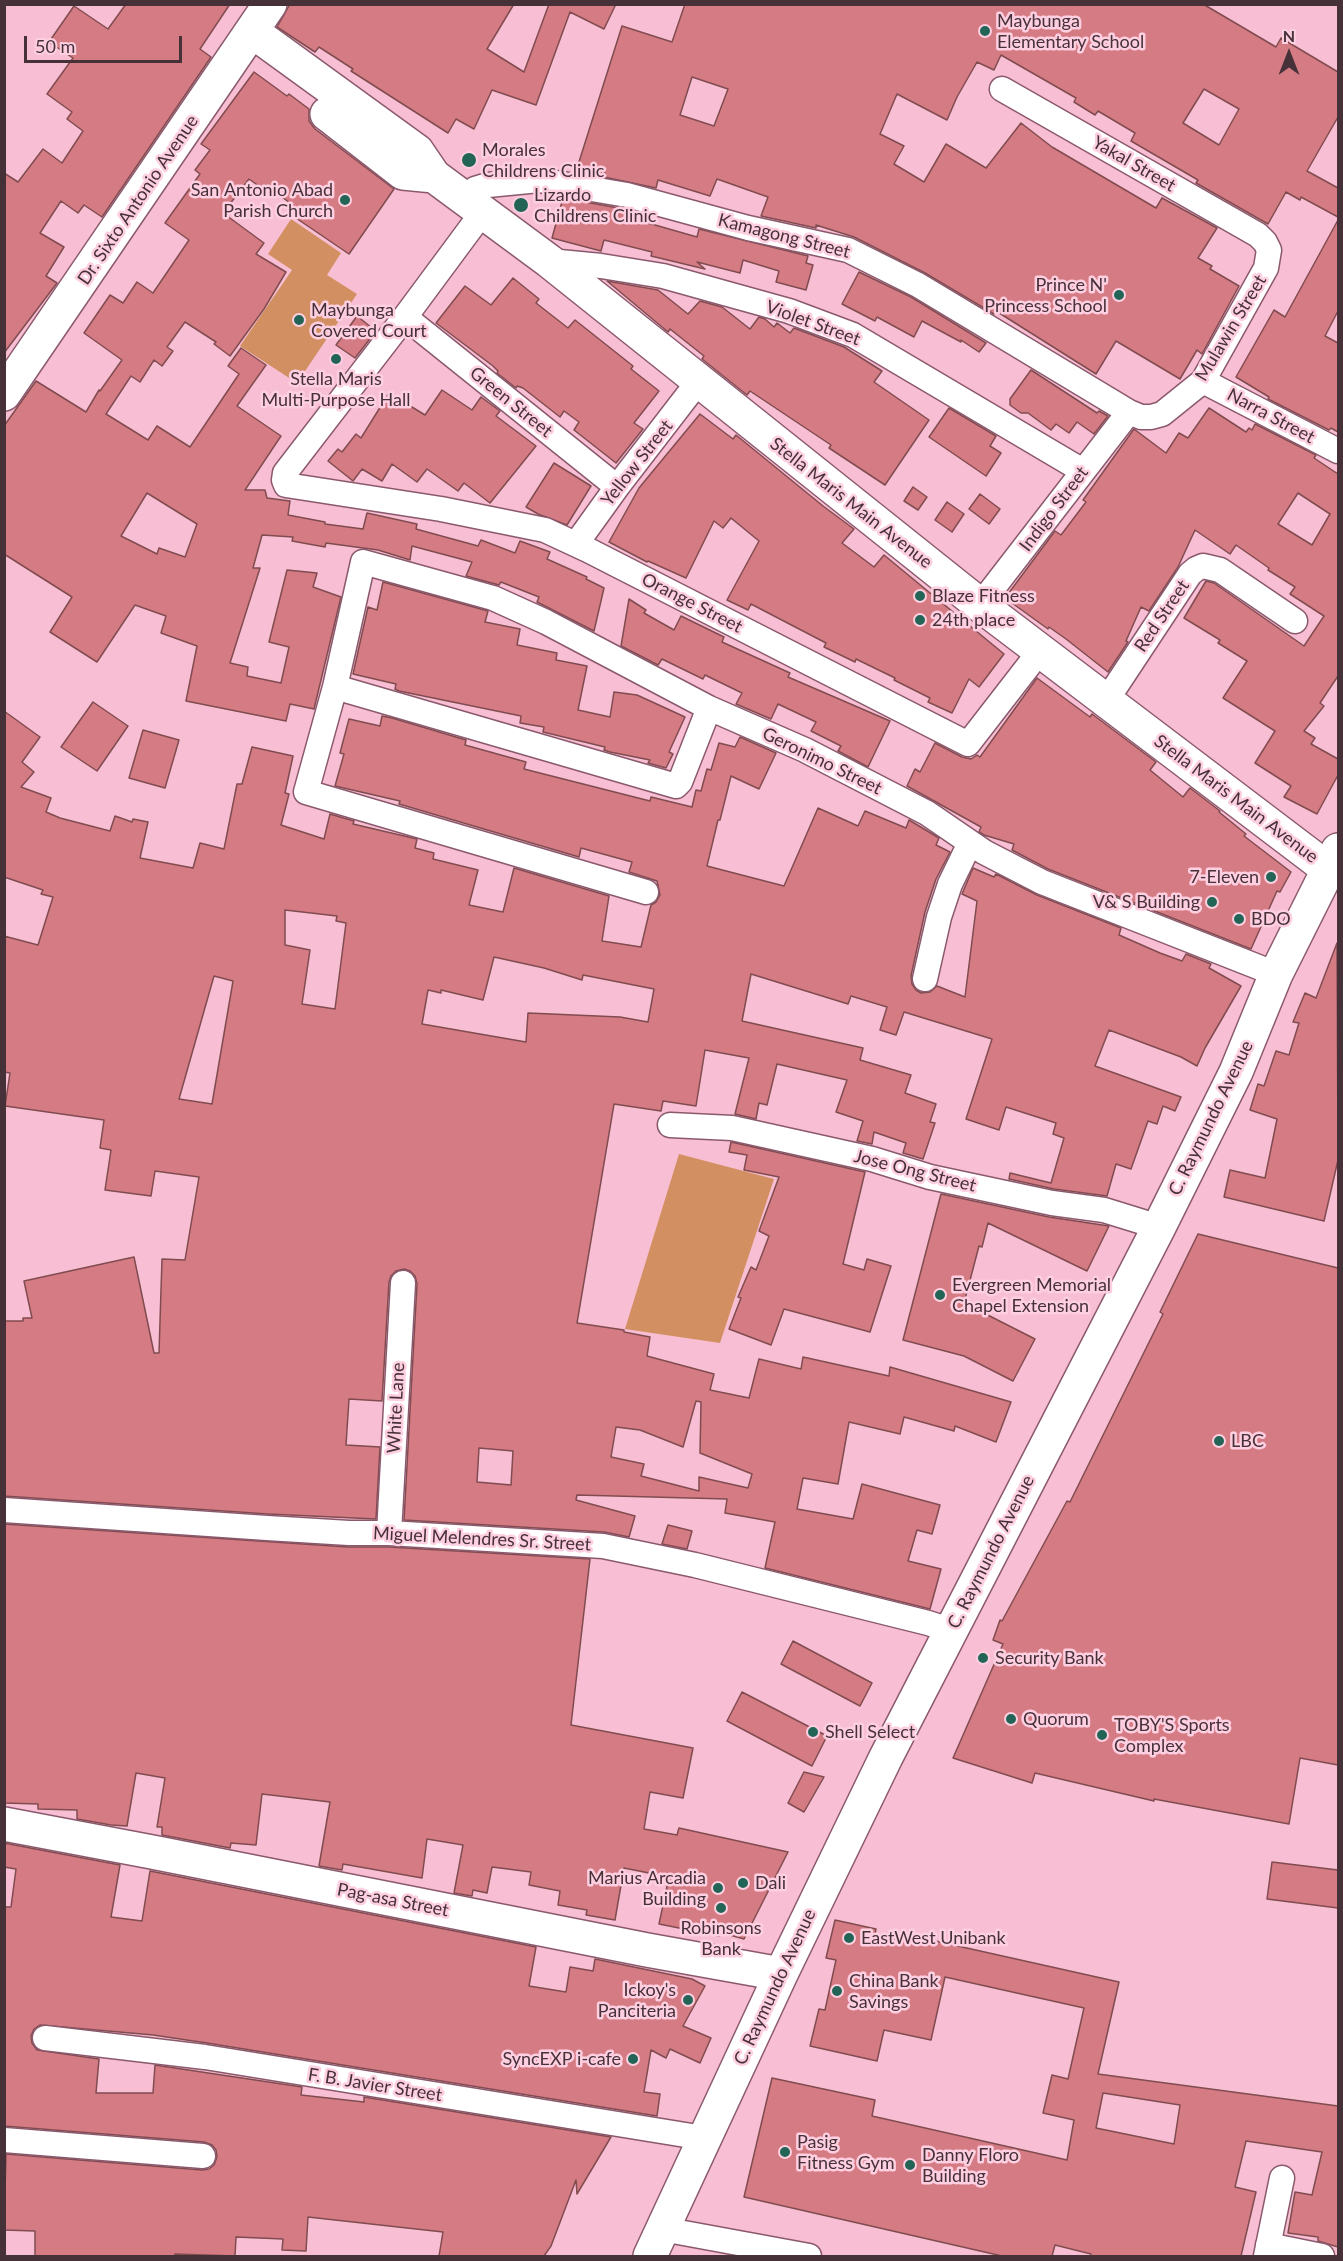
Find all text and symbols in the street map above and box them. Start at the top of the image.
place label: Maybunga Elementary School [997,10,1144,52]
scale bar [27,24,184,62]
marker: Maybunga Elementary School [978,24,992,38]
north arrow [1259,24,1319,84]
text: N [1283,26,1295,45]
text: 50 m [35,35,75,57]
street label: Dr. Sixto Antonio Avenue [73,111,203,289]
street label: Yakal Street [1089,132,1179,196]
place label: Morales Childrens Clinic [482,139,604,182]
marker: Morales Childrens Clinic [460,151,478,169]
place label: San Antonio Abad Parish Church [191,179,333,222]
place label: Lizardo Childrens Clinic [534,184,656,226]
marker: San Antonio Abad Parish Church [338,193,352,207]
marker: Lizardo Childrens Clinic [512,196,530,214]
street label: Kamagong Street [716,209,852,263]
street label: Mulawin Street [1191,271,1271,385]
place label: Prince N' Princess School [984,274,1107,316]
marker: Prince N' Princess School [1112,288,1126,302]
street label: Violet Street [763,296,863,350]
place label: Maybunga Covered Court [311,299,427,342]
marker: Maybunga Covered Court [292,313,306,327]
marker: Stella Maris Multi-Purpose Hall [329,352,343,366]
street label: Green Street [465,362,557,442]
place label: Stella Maris Multi-Purpose Hall [261,368,411,410]
street label: Narra Street [1223,384,1319,448]
street label: Yellow Street [597,416,677,510]
street label: Stella Maris Main Avenue [766,433,936,573]
street label: Indigo Street [1015,462,1093,556]
street label: Orange Street [638,568,746,638]
street label: Red Street [1130,576,1194,656]
place label: Blaze Fitness [932,585,1035,607]
marker: Blaze Fitness [913,589,927,603]
place label: 24th place [932,609,1015,631]
marker: 24th place [913,613,927,627]
street label: Geronimo Street [759,723,885,799]
street label: Stella Maris Main Avenue [1150,730,1322,868]
place label: 7-Eleven [1189,866,1259,888]
marker: 7-Eleven [1264,870,1278,884]
place label: V& S Building [1093,891,1200,913]
marker: V& S Building [1205,895,1219,909]
place label: BDO [1251,908,1291,930]
marker: BDO [1232,912,1246,926]
street label: C. Raymundo Avenue [1164,1037,1258,1199]
street label: Jose Ong Street [852,1145,978,1197]
place label: Evergreen Memorial Chapel Extension [952,1274,1111,1316]
marker: Evergreen Memorial Chapel Extension [933,1288,947,1302]
street label: White Lane [383,1362,409,1454]
place label: LBC [1231,1430,1264,1452]
marker: LBC [1212,1434,1226,1448]
street label: C. Raymundo Avenue [943,1472,1039,1632]
street label: Miguel Melendres Sr. Street [372,1523,592,1555]
place label: Security Bank [995,1647,1104,1669]
marker: Security Bank [976,1651,990,1665]
place label: Quorum [1023,1708,1089,1730]
marker: Quorum [1004,1712,1018,1726]
place label: TOBY'S Sports Complex [1114,1714,1230,1756]
place label: Shell Select [825,1721,915,1743]
marker: Shell Select [806,1725,820,1739]
marker: TOBY'S Sports Complex [1095,1728,1109,1742]
place label: Marius Arcadia Building [588,1867,706,1910]
place label: Dali [755,1872,786,1894]
marker: Dali [736,1876,750,1890]
street label: Pag-asa Street [335,1879,451,1921]
marker: Marius Arcadia Building [711,1881,725,1895]
marker: Robinsons Bank [714,1901,728,1915]
street label: C. Raymundo Avenue [729,1906,821,2068]
place label: Robinsons Bank [680,1917,762,1960]
place label: EastWest Unibank [861,1927,1006,1949]
marker: EastWest Unibank [842,1931,856,1945]
place label: China Bank Savings [849,1970,939,2012]
place label: Ickoy's Panciteria [598,1979,676,2022]
marker: China Bank Savings [830,1984,844,1998]
marker: Ickoy's Panciteria [681,1993,695,2007]
place label: SyncEXP i-cafe [502,2048,621,2070]
marker: SyncEXP i-cafe [626,2052,640,2066]
street label: F. B. Javier Street [306,2064,444,2106]
place label: Pasig Fitness Gym [797,2131,895,2174]
place label: Danny Floro Building [922,2144,1019,2186]
marker: Pasig Fitness Gym [778,2145,792,2159]
marker: Danny Floro Building [903,2158,917,2172]

